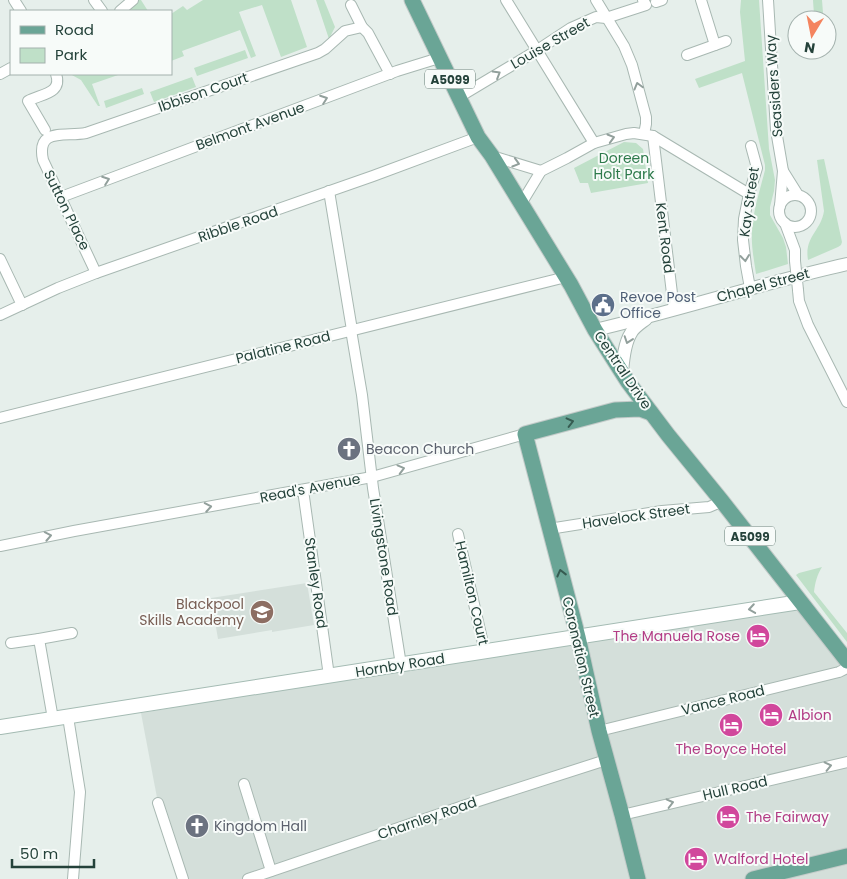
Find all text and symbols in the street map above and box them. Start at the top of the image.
legend [10,10,172,75]
north arrow [787,10,837,60]
street label: Louise Street [507,12,593,74]
text: Road [55,19,94,40]
street label: Seasiders Way [760,34,788,138]
text: N [803,37,817,59]
text: Park [55,44,87,65]
street label: Ibbison Court [155,67,251,117]
road number: A5099 [425,70,475,88]
one-way arrow [492,70,501,80]
one-way arrow [633,82,644,91]
one-way arrow [319,94,328,105]
street label: Belmont Avenue [193,97,307,155]
one-way arrow [606,133,614,143]
park label: Doreen Holt Park [594,148,655,184]
one-way arrow [512,158,520,168]
street label: Sutton Place [39,166,95,254]
street label: Kay Street [734,166,764,238]
one-way arrow [102,176,110,186]
street label: Ribble Road [195,201,281,247]
street label: Kent Road [651,201,679,275]
one-way arrow [739,255,750,263]
street label: Chapel Street [714,263,812,307]
place label: Revoe Post Office [620,287,696,323]
public building icon: Revoe Post Office [590,292,616,318]
street label: Palatine Road [234,326,332,368]
street label: Central Drive [589,327,657,413]
one-way arrow [624,336,634,344]
one-way arrow [565,417,573,427]
church icon: Beacon Church [336,436,362,462]
place label: Beacon Church [366,439,474,459]
one-way arrow [397,464,405,474]
street label: Read's Avenue [258,468,362,508]
street label: Livingstone Road [365,497,403,617]
street label: Havelock Street [581,499,691,533]
one-way arrow [203,502,212,512]
road number: A5099 [725,526,775,546]
one-way arrow [43,531,52,542]
street label: Stanley Road [300,536,332,630]
street label: Hamilton Court [450,539,494,647]
one-way arrow [556,569,566,577]
place label: Blackpool Skills Academy [139,594,244,630]
street label: Coronation Street [557,595,605,719]
school or university icon: Blackpool Skills Academy [249,599,275,625]
one-way arrow [748,604,756,614]
hotel icon: The Manuela Rose [745,623,771,649]
place label: The Manuela Rose [613,626,740,646]
street label: Hornby Road [354,648,446,682]
street label: Vance Road [679,680,767,720]
hotel icon: Albion [758,702,784,728]
place label: Albion [788,705,832,725]
hotel icon: The Boyce Hotel [718,712,744,738]
place label: The Boyce Hotel [675,739,787,759]
one-way arrow [823,761,832,772]
street label: Hull Road [701,771,769,805]
street label: Charnley Road [375,792,479,844]
one-way arrow [665,798,674,809]
hotel icon: The Fairway [715,804,741,830]
place label: The Fairway [746,807,829,827]
church icon: Kingdom Hall [184,813,210,839]
place label: Kingdom Hall [214,816,307,836]
scale bar [12,836,95,868]
text: 50 m [20,843,58,864]
hotel icon: Walford Hotel [683,846,709,872]
place label: Walford Hotel [714,849,808,869]

